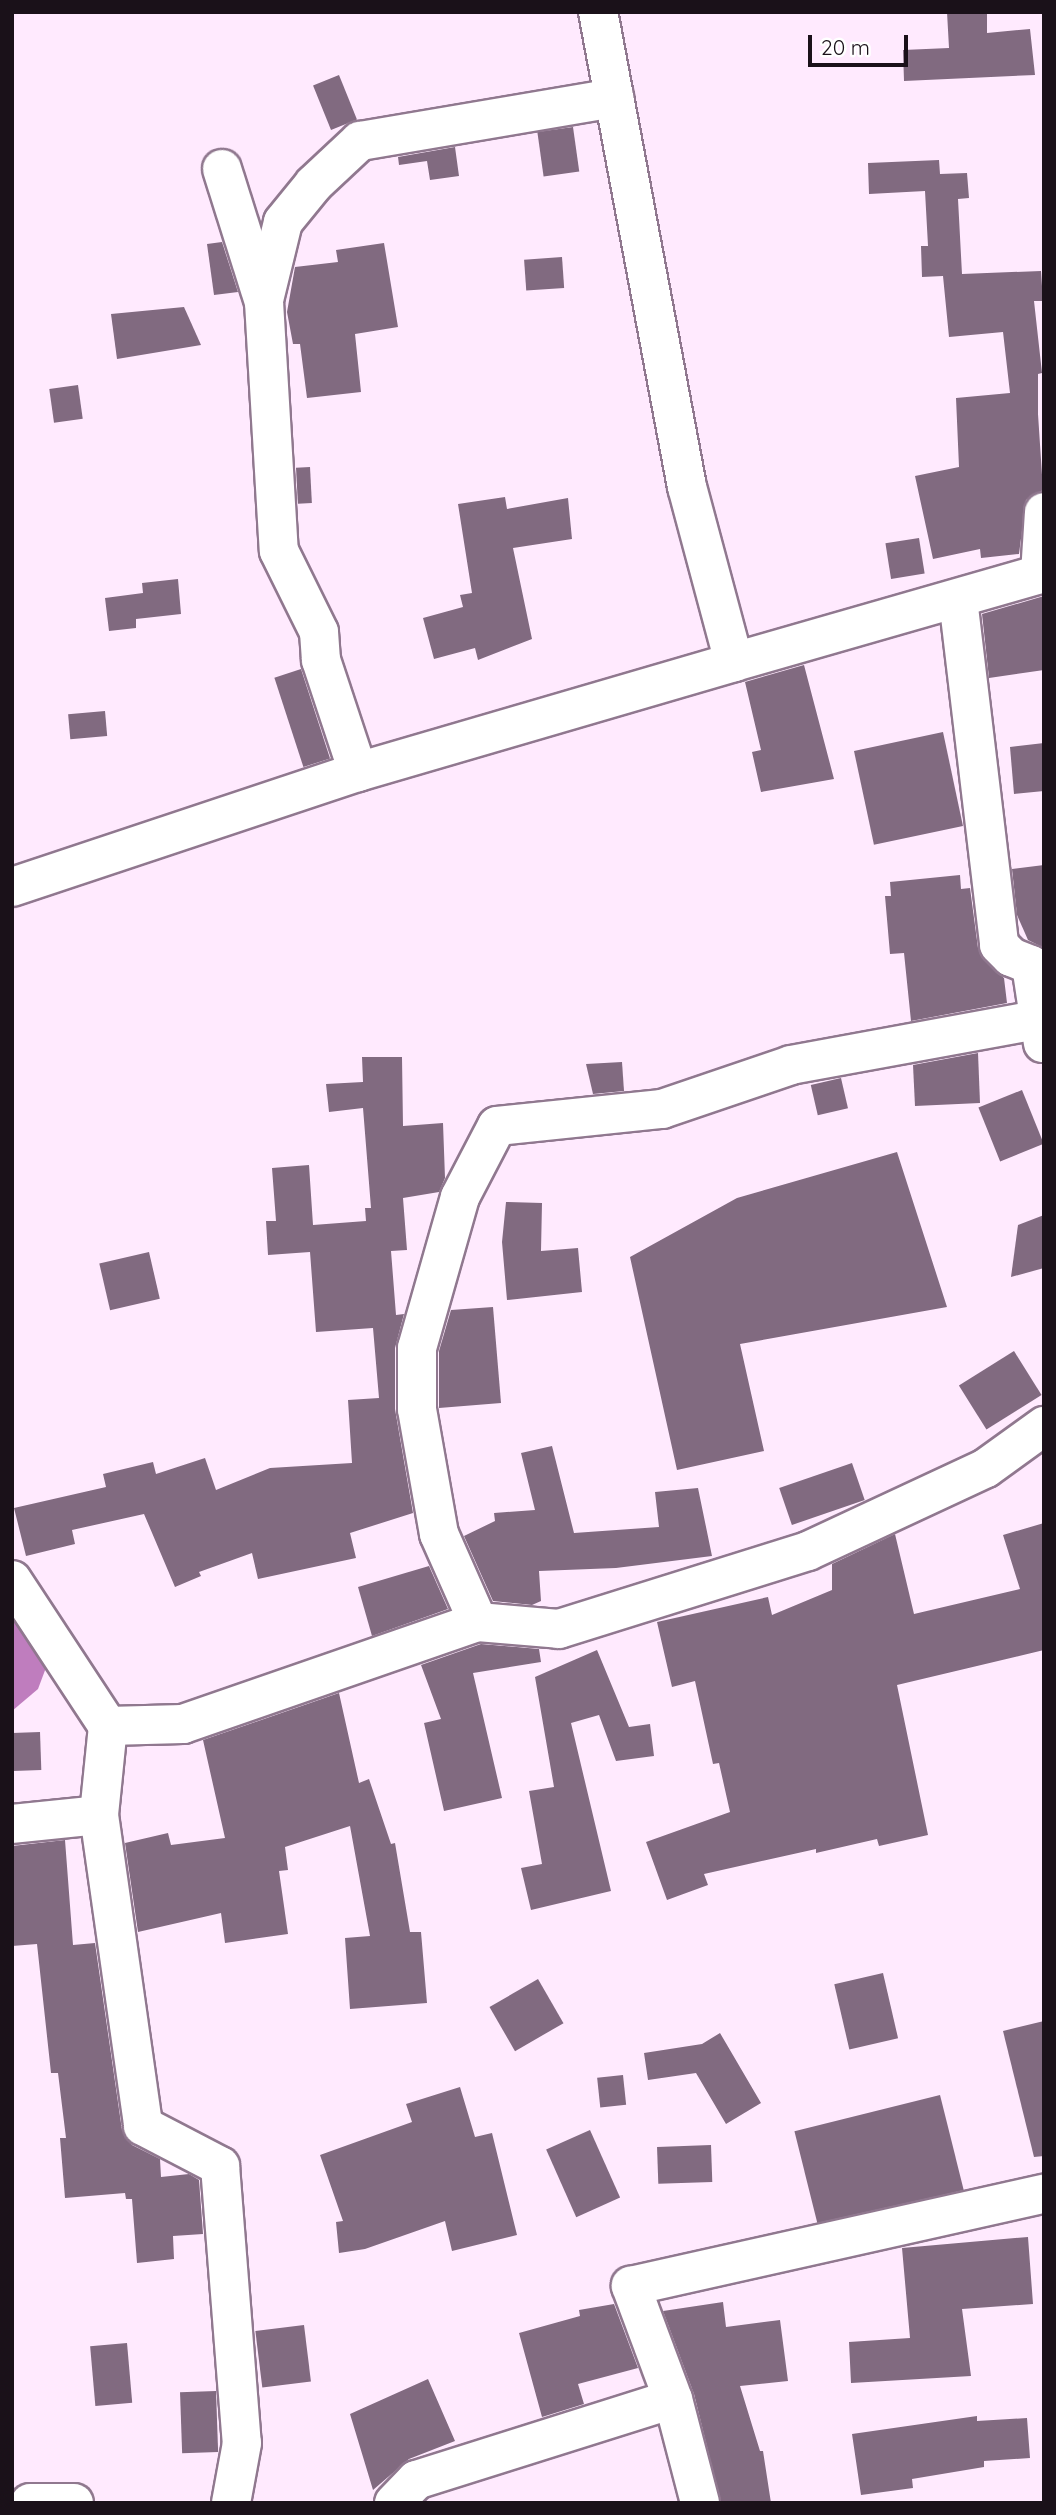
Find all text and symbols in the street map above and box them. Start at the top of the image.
scale bar [811,21,911,65]
text: 20 m [821,34,870,60]

